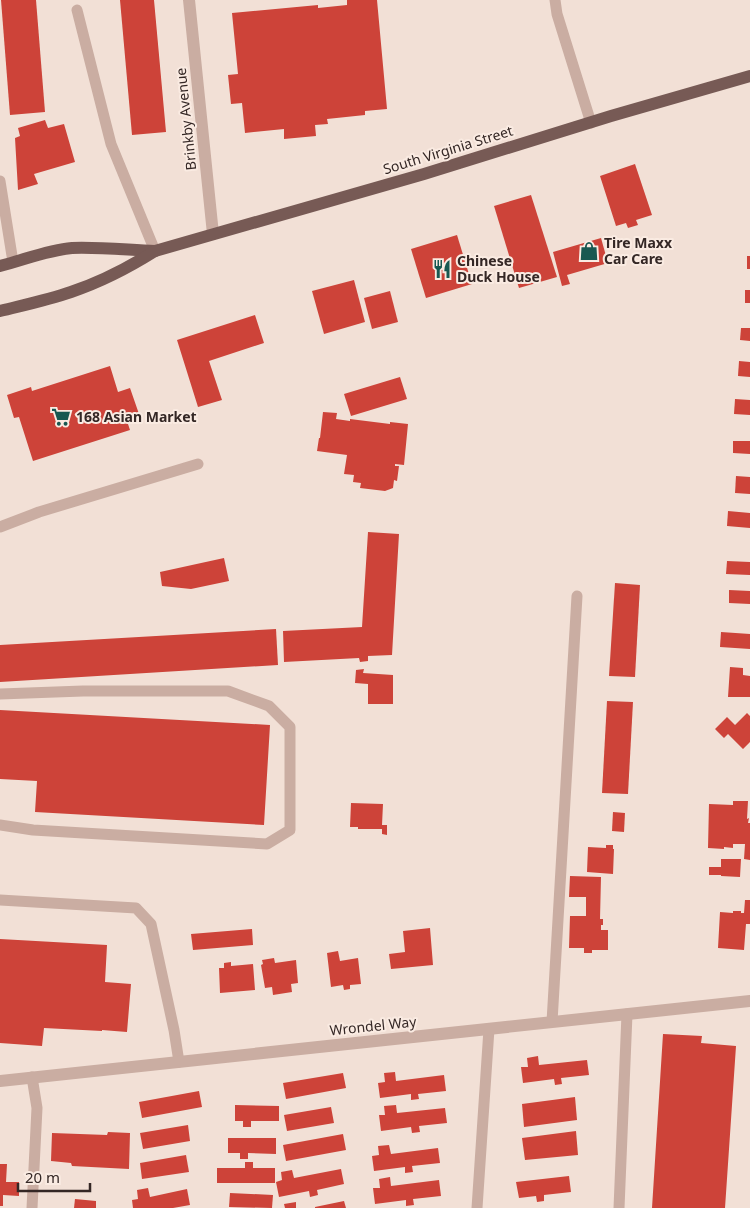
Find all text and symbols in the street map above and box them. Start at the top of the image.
street label: Brinkby Avenue [171,67,200,171]
street label: South Virginia Street [381,121,515,178]
place label: Tire Maxx Car Care [604,233,673,268]
shop icon: Tire Maxx Car Care [578,240,600,262]
place label: Chinese Duck House [457,251,540,286]
restaurant icon: Chinese Duck House [431,258,453,280]
supermarket icon: 168 Asian Market [50,406,72,428]
place label: 168 Asian Market [76,407,197,426]
street label: Wrondel Way [329,1011,418,1039]
scale bar [18,1160,90,1192]
text: 20 m [25,1167,60,1187]

